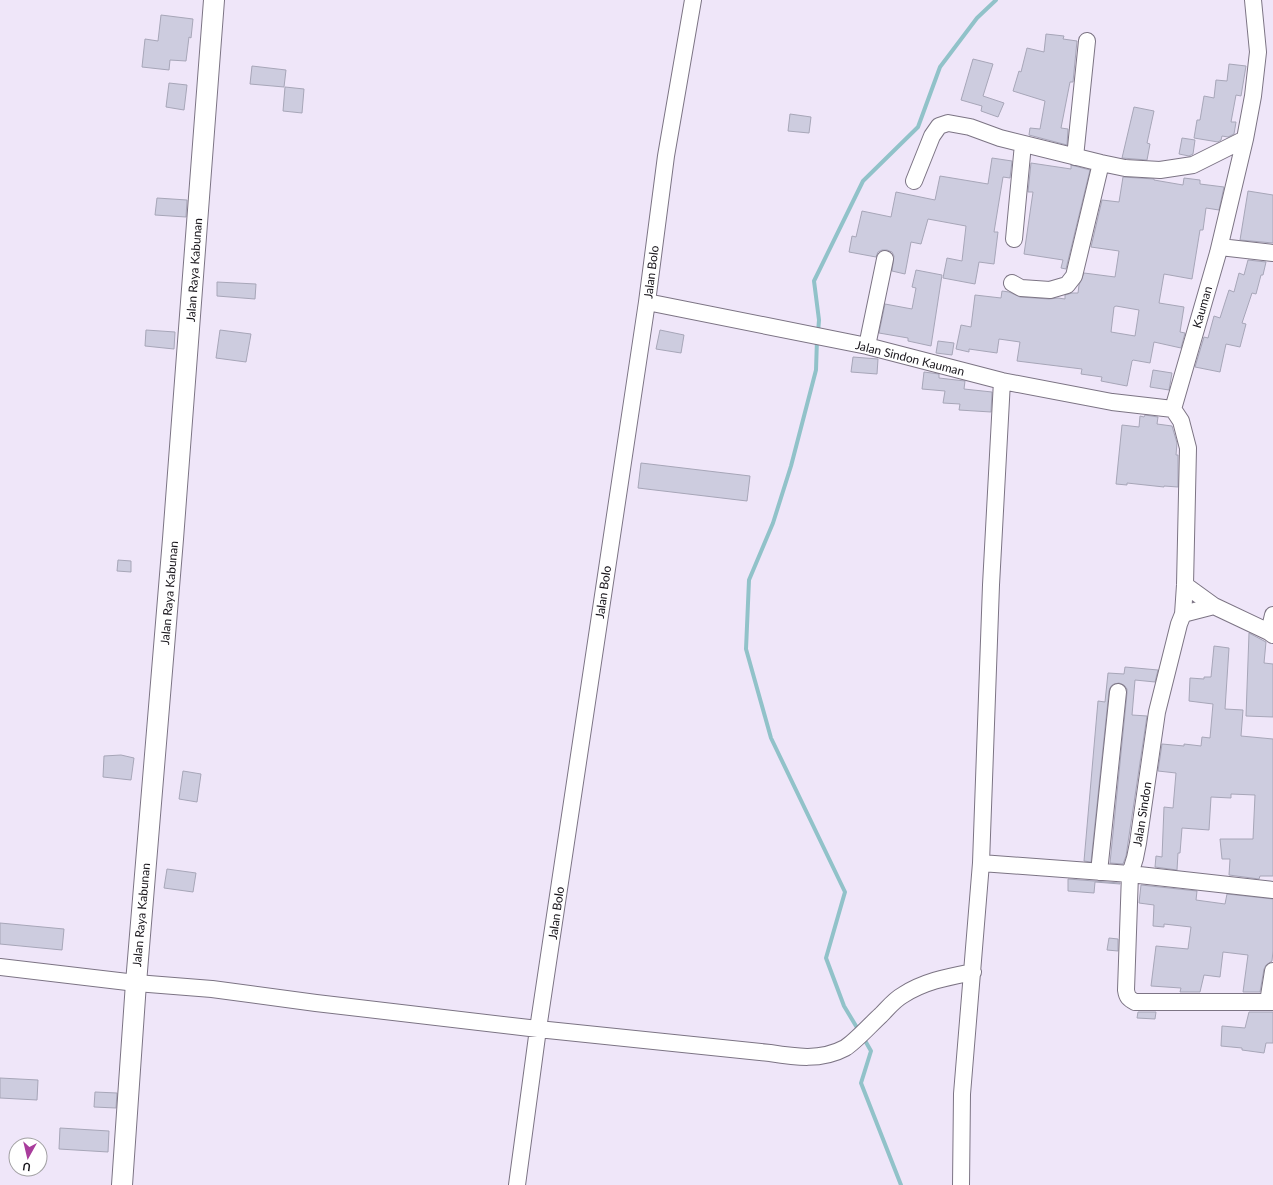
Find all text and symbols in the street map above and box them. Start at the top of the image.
street label: Jalan Raya Kabunan [183,217,205,323]
street label: Jalan Bolo [640,244,662,299]
street label: Kauman [1189,284,1215,330]
street label: Jalan Sindon Kauman [854,337,966,379]
street label: Jalan Raya Kabunan [157,540,181,646]
street label: Jalan Bolo [592,564,614,620]
street label: Jalan Sindon [1129,780,1155,848]
street label: Jalan Raya Kabunan [129,862,153,968]
street label: Jalan Bolo [545,885,567,941]
north arrow [8,1137,48,1177]
text: U [22,1160,31,1174]

